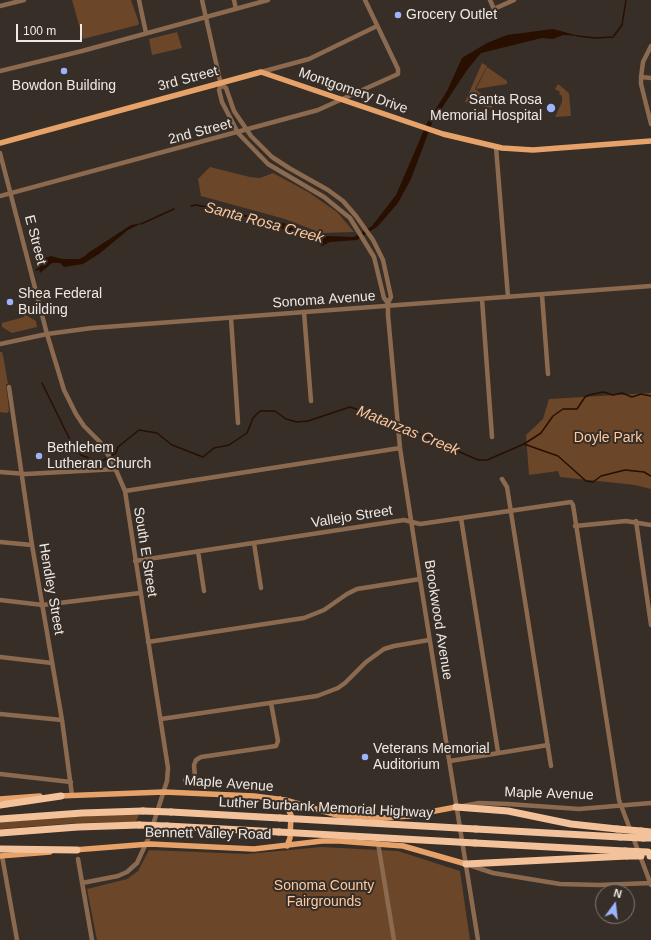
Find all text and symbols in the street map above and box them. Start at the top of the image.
place label: Grocery Outlet [406,7,497,23]
marker: Grocery Outlet [393,10,403,20]
scale bar [18,16,84,42]
text: 100 m [23,24,56,38]
street label: 3rd Street [156,63,220,95]
street label: Montgomery Drive [296,64,410,118]
marker: Bowdon Building [59,66,69,76]
place label: Bowdon Building [12,78,116,94]
place label: Santa Rosa Memorial Hospital [430,92,542,124]
marker: Santa Rosa Memorial Hospital [545,102,557,114]
street label: 2nd Street [167,116,233,148]
water label: Santa Rosa Creek [202,198,326,248]
street label: E Street [20,213,50,267]
place label: Shea Federal Building [18,286,102,318]
street label: Sonoma Avenue [272,288,376,312]
marker: Shea Federal Building [5,297,15,307]
water label: Matanzas Creek [354,402,462,460]
park label: Doyle Park [574,430,642,446]
place label: Bethlehem Lutheran Church [47,440,151,472]
marker: Bethlehem Lutheran Church [34,451,44,461]
street label: Vallejo Street [310,502,394,532]
street label: South E Street [130,506,160,598]
street label: Hendley Street [35,542,67,636]
street label: Brookwood Avenue [420,559,456,681]
place label: Veterans Memorial Auditorium [373,741,490,774]
marker: Veterans Memorial Auditorium [360,752,370,762]
street label: Maple Avenue [184,773,274,795]
street label: Maple Avenue [504,784,594,804]
street label: Luther Burbank Memorial Highway [218,794,434,822]
street label: Bennett Valley Road [145,824,271,844]
park label: Sonoma County Fairgrounds [274,878,374,910]
north arrow [595,884,635,924]
text: N [612,887,623,900]

